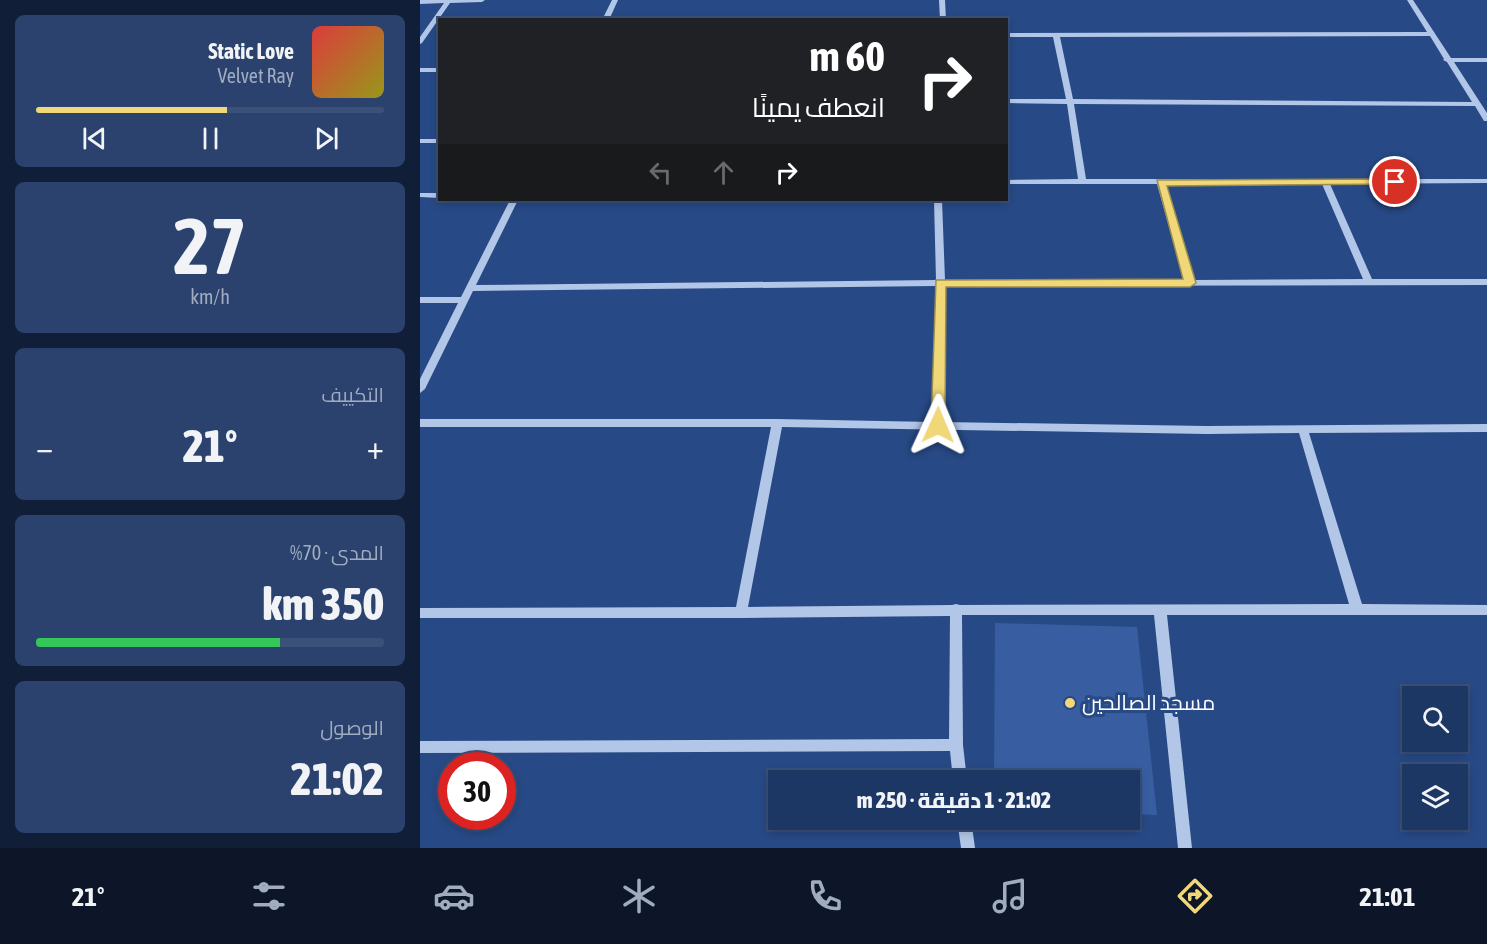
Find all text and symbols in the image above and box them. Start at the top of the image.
text: 60 m [810,32,885,80]
text: Static Love [208,38,294,64]
icon: right [906,42,984,120]
text: Velvet Ray [217,64,294,87]
text: انعطف يمينًا [752,92,885,123]
icon: previous [78,122,111,155]
icon: pause [194,122,227,155]
icon: next [310,122,343,155]
icon: left [644,156,677,189]
icon: ahead [707,156,740,189]
icon: right [770,156,803,189]
pin [1369,156,1420,207]
icon: arrive [1378,165,1411,198]
text: 27 [173,201,247,291]
text: km/h [190,285,230,308]
text: التكييف [321,383,384,406]
position arrow [906,393,970,457]
text: 21° [183,420,237,472]
text: − [36,428,53,466]
text: + [367,428,384,466]
text: المدى · 70% [290,541,384,564]
text: 350 km [262,578,384,630]
map controls [1402,686,1468,830]
button: search [1402,686,1468,752]
place label: مسجد الصالحين [1082,690,1215,716]
marker: مسجد الصالحين [1063,696,1077,710]
text: الوصول [320,716,384,739]
speed limit sign: 30 [438,752,516,830]
text: 21:02 [290,753,384,805]
button: layers [1402,764,1468,830]
text: 21:02 · 1 دقيقة · 250 m [857,787,1051,813]
icon: filters [248,875,290,917]
icon: car [433,875,475,917]
icon: climate [618,875,660,917]
icon: phone [804,875,846,917]
icon: music [989,875,1031,917]
icon: directions [1174,875,1216,917]
text: 21° [72,881,105,912]
text: 21:01 [1359,881,1415,912]

